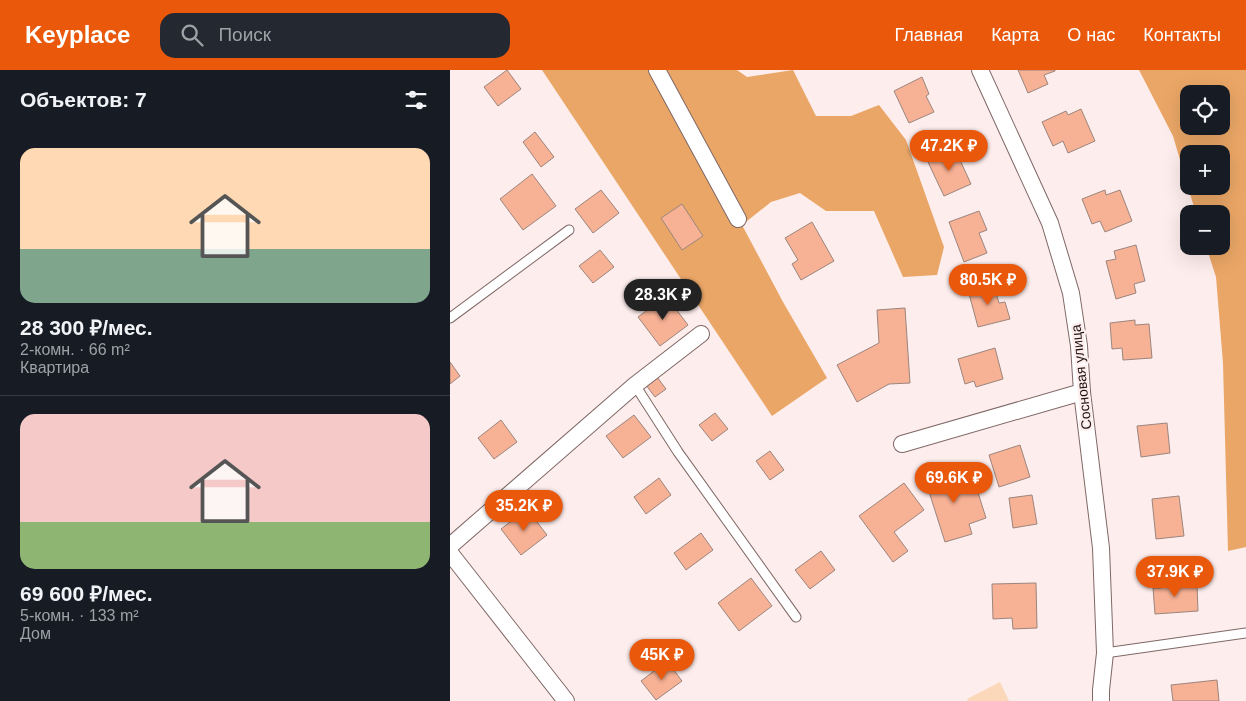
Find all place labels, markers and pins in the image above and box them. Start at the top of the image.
pin: 47.2K ₽ [903,129,995,172]
pin: 80.5K ₽ [942,264,1034,306]
pin: 28.3K ₽ [617,278,709,321]
pin: 69.6K ₽ [908,462,1000,504]
pin: 35.2K ₽ [478,490,570,532]
pin: 37.9K ₽ [1129,556,1221,598]
pin: 45K ₽ [627,638,697,681]

